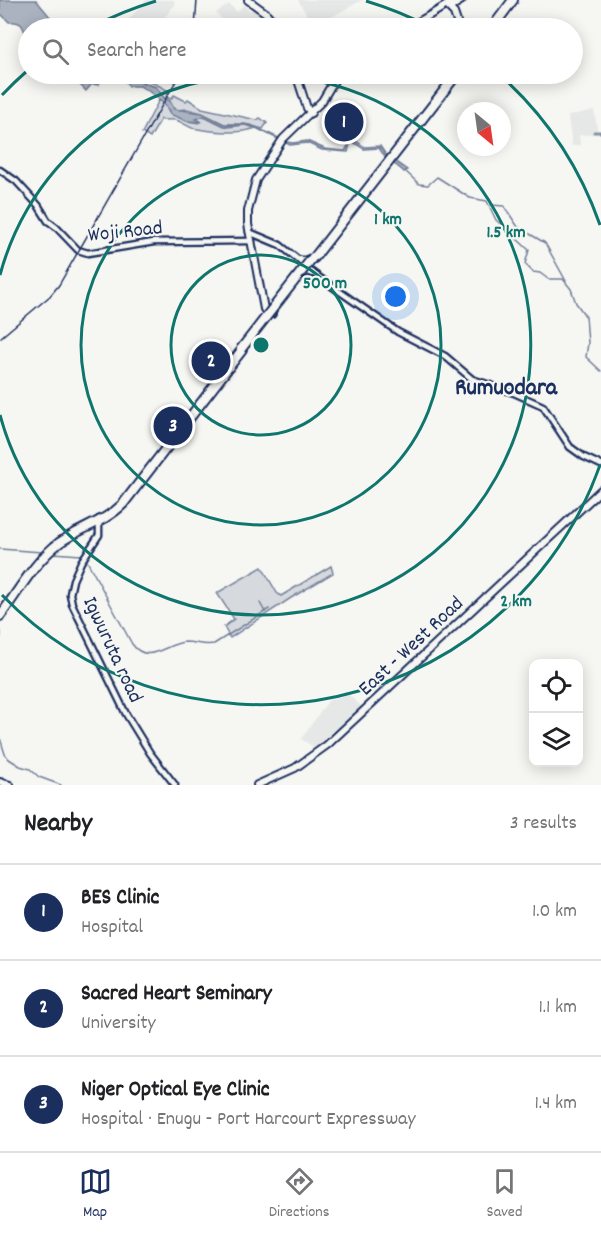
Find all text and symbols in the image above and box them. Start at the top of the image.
search box [18,18,583,84]
icon: search [39,35,72,68]
text: Search here [87,36,186,67]
pin: 1 [324,100,364,144]
north arrow [457,102,511,156]
text: 1 km [374,208,402,233]
street label: Woji Road [87,214,164,252]
text: 1.5 km [486,221,526,246]
text: 500 m [303,272,347,297]
your location [381,282,410,311]
centre of rings [251,335,271,355]
pin: 2 [192,338,230,384]
district label: Rumuodara [455,372,558,406]
pin: 3 [154,404,192,448]
street label: East - West Road [353,590,472,704]
text: 2 km [500,590,532,615]
street label: Igwuruta road [74,592,149,708]
map controls [529,659,583,767]
button: locate [529,659,583,713]
button: layers [529,713,583,767]
text: Nearby [24,806,92,843]
text: 3 results [510,810,577,838]
text: BES Clinic [81,883,159,914]
text: 1 [41,898,46,926]
text: 1.0 km [532,898,577,926]
text: Hospital [81,914,143,942]
text: Sacred Heart Seminary [81,979,272,1010]
text: 2 [39,994,48,1022]
text: 1.1 km [538,994,577,1022]
text: University [81,1010,156,1038]
text: Niger Optical Eye Clinic [81,1075,270,1106]
text: 3 [39,1090,48,1118]
text: 1.4 km [534,1090,577,1118]
text: Hospital · Enugu - Port Harcourt Expressway [81,1106,416,1134]
tab: Map [79,1165,112,1224]
tab: Directions [269,1165,329,1224]
tab: Saved [487,1165,522,1224]

